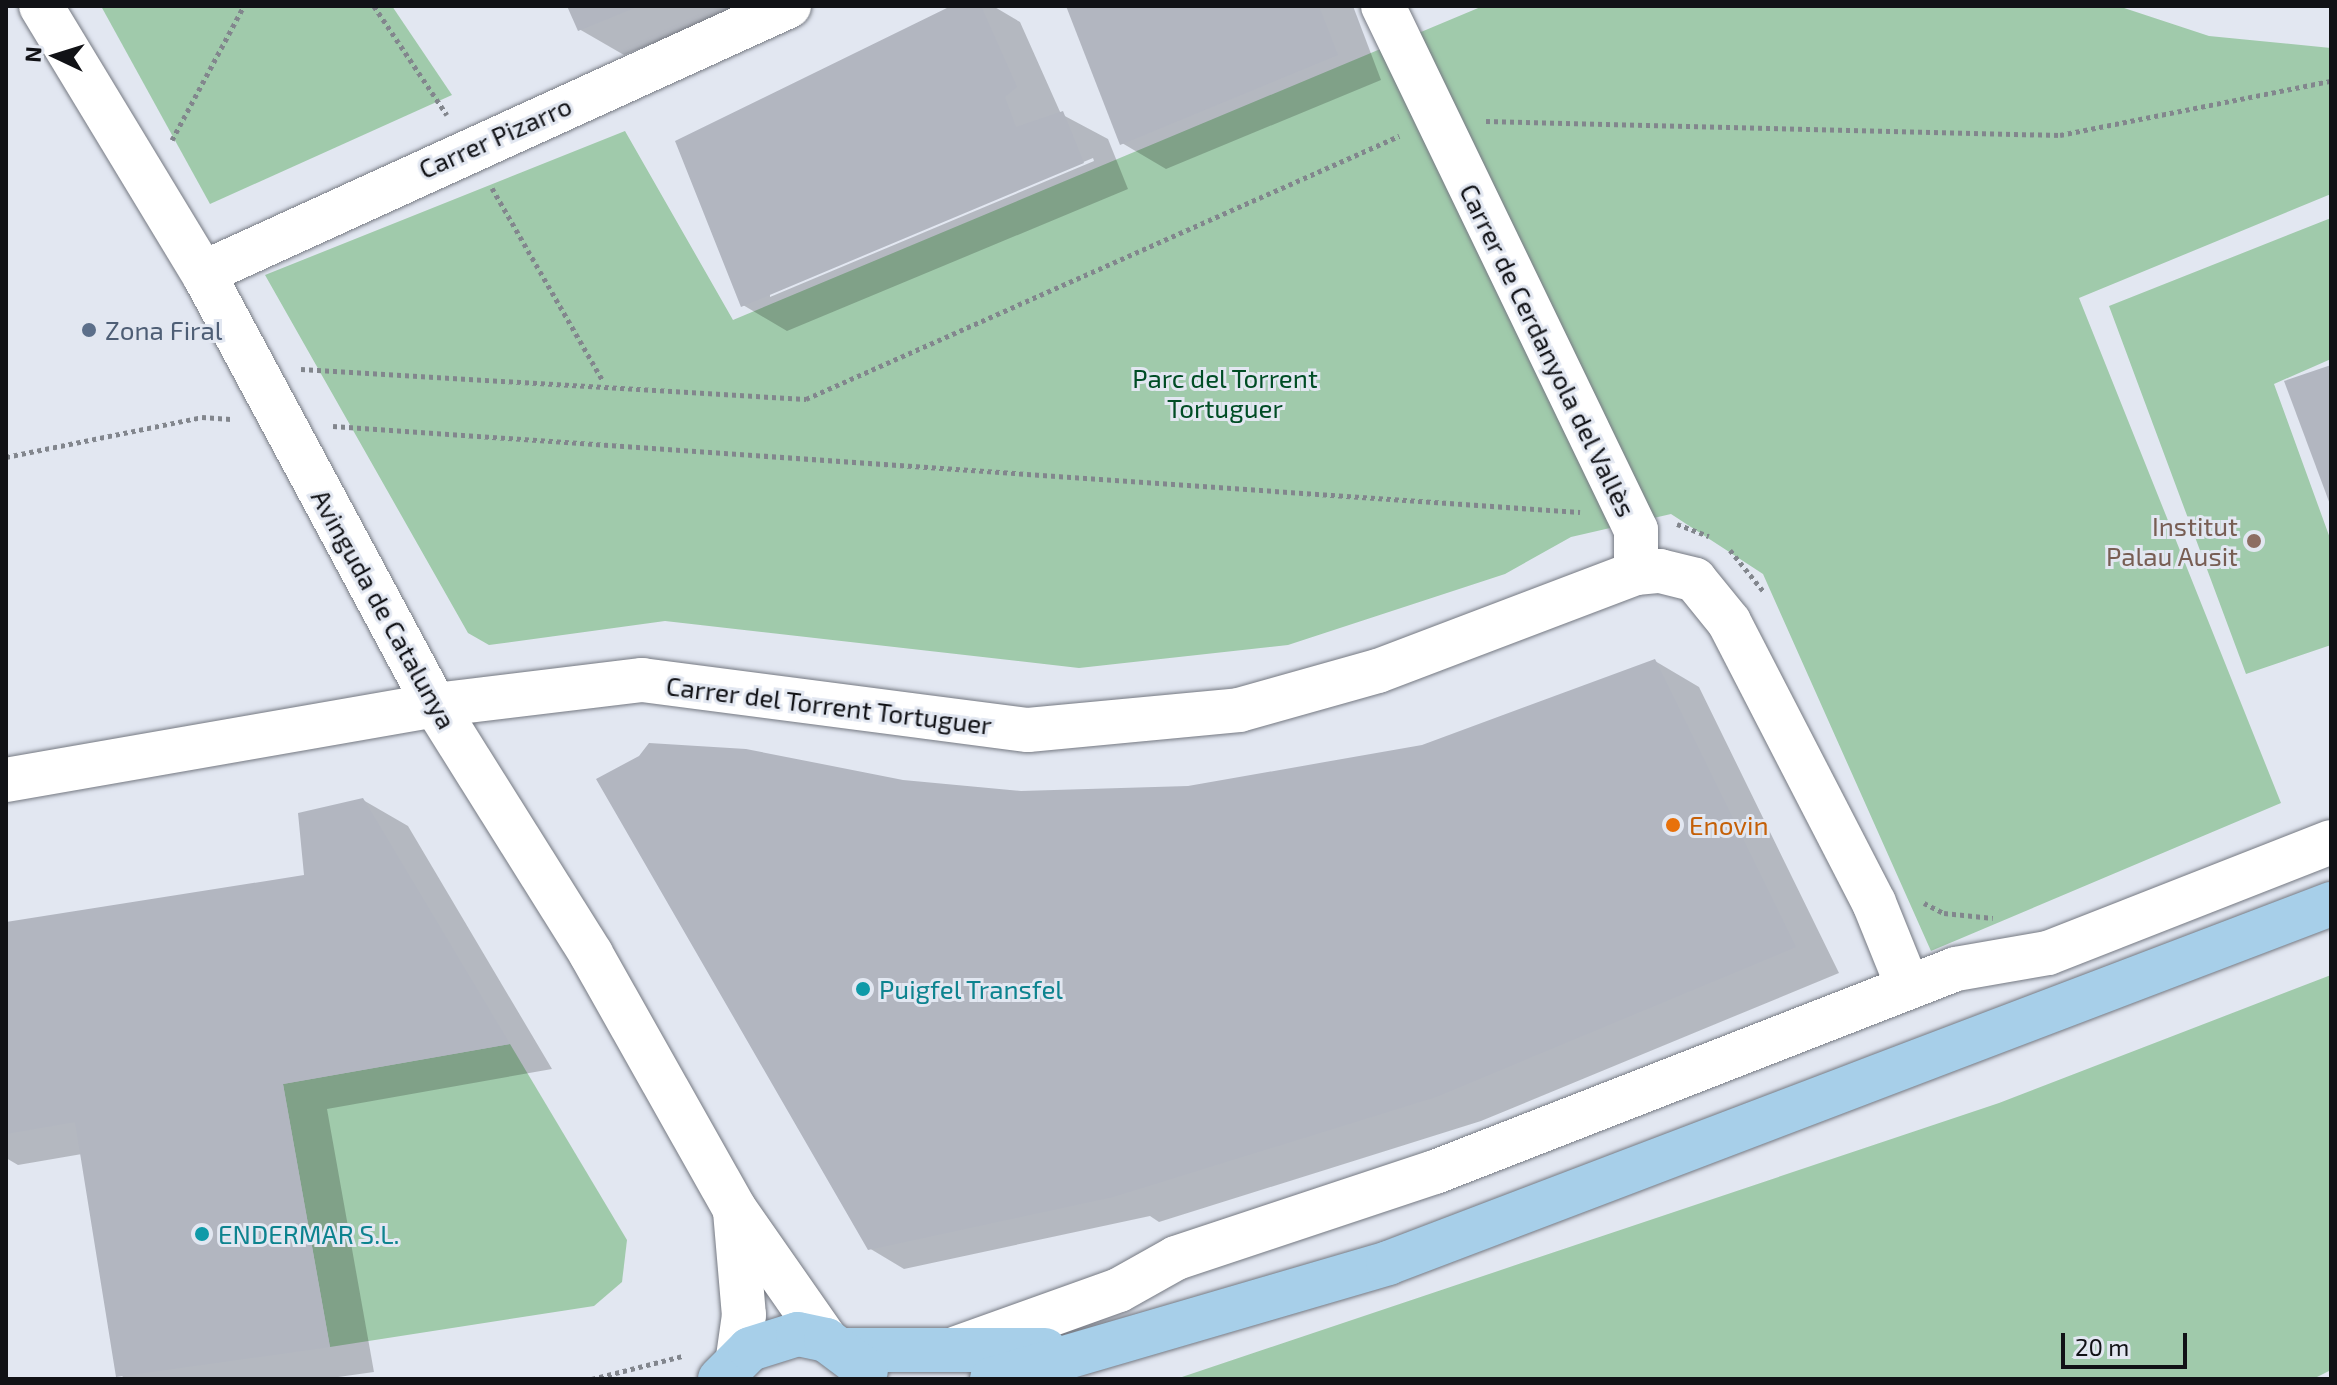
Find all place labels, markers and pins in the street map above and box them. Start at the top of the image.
place label: Zona Firal [105,314,223,346]
marker: Zona Firal [80,321,98,339]
place label: Institut Palau Ausit [2105,510,2238,572]
marker: Institut Palau Ausit [2245,532,2263,550]
place label: Enovin [1689,809,1769,841]
marker: Enovin [1664,816,1682,834]
place label: Puigfel Transfel [879,973,1064,1005]
marker: Puigfel Transfel [854,980,872,998]
place label: ENDERMAR S.L. [218,1218,399,1250]
marker: ENDERMAR S.L. [193,1225,211,1243]

